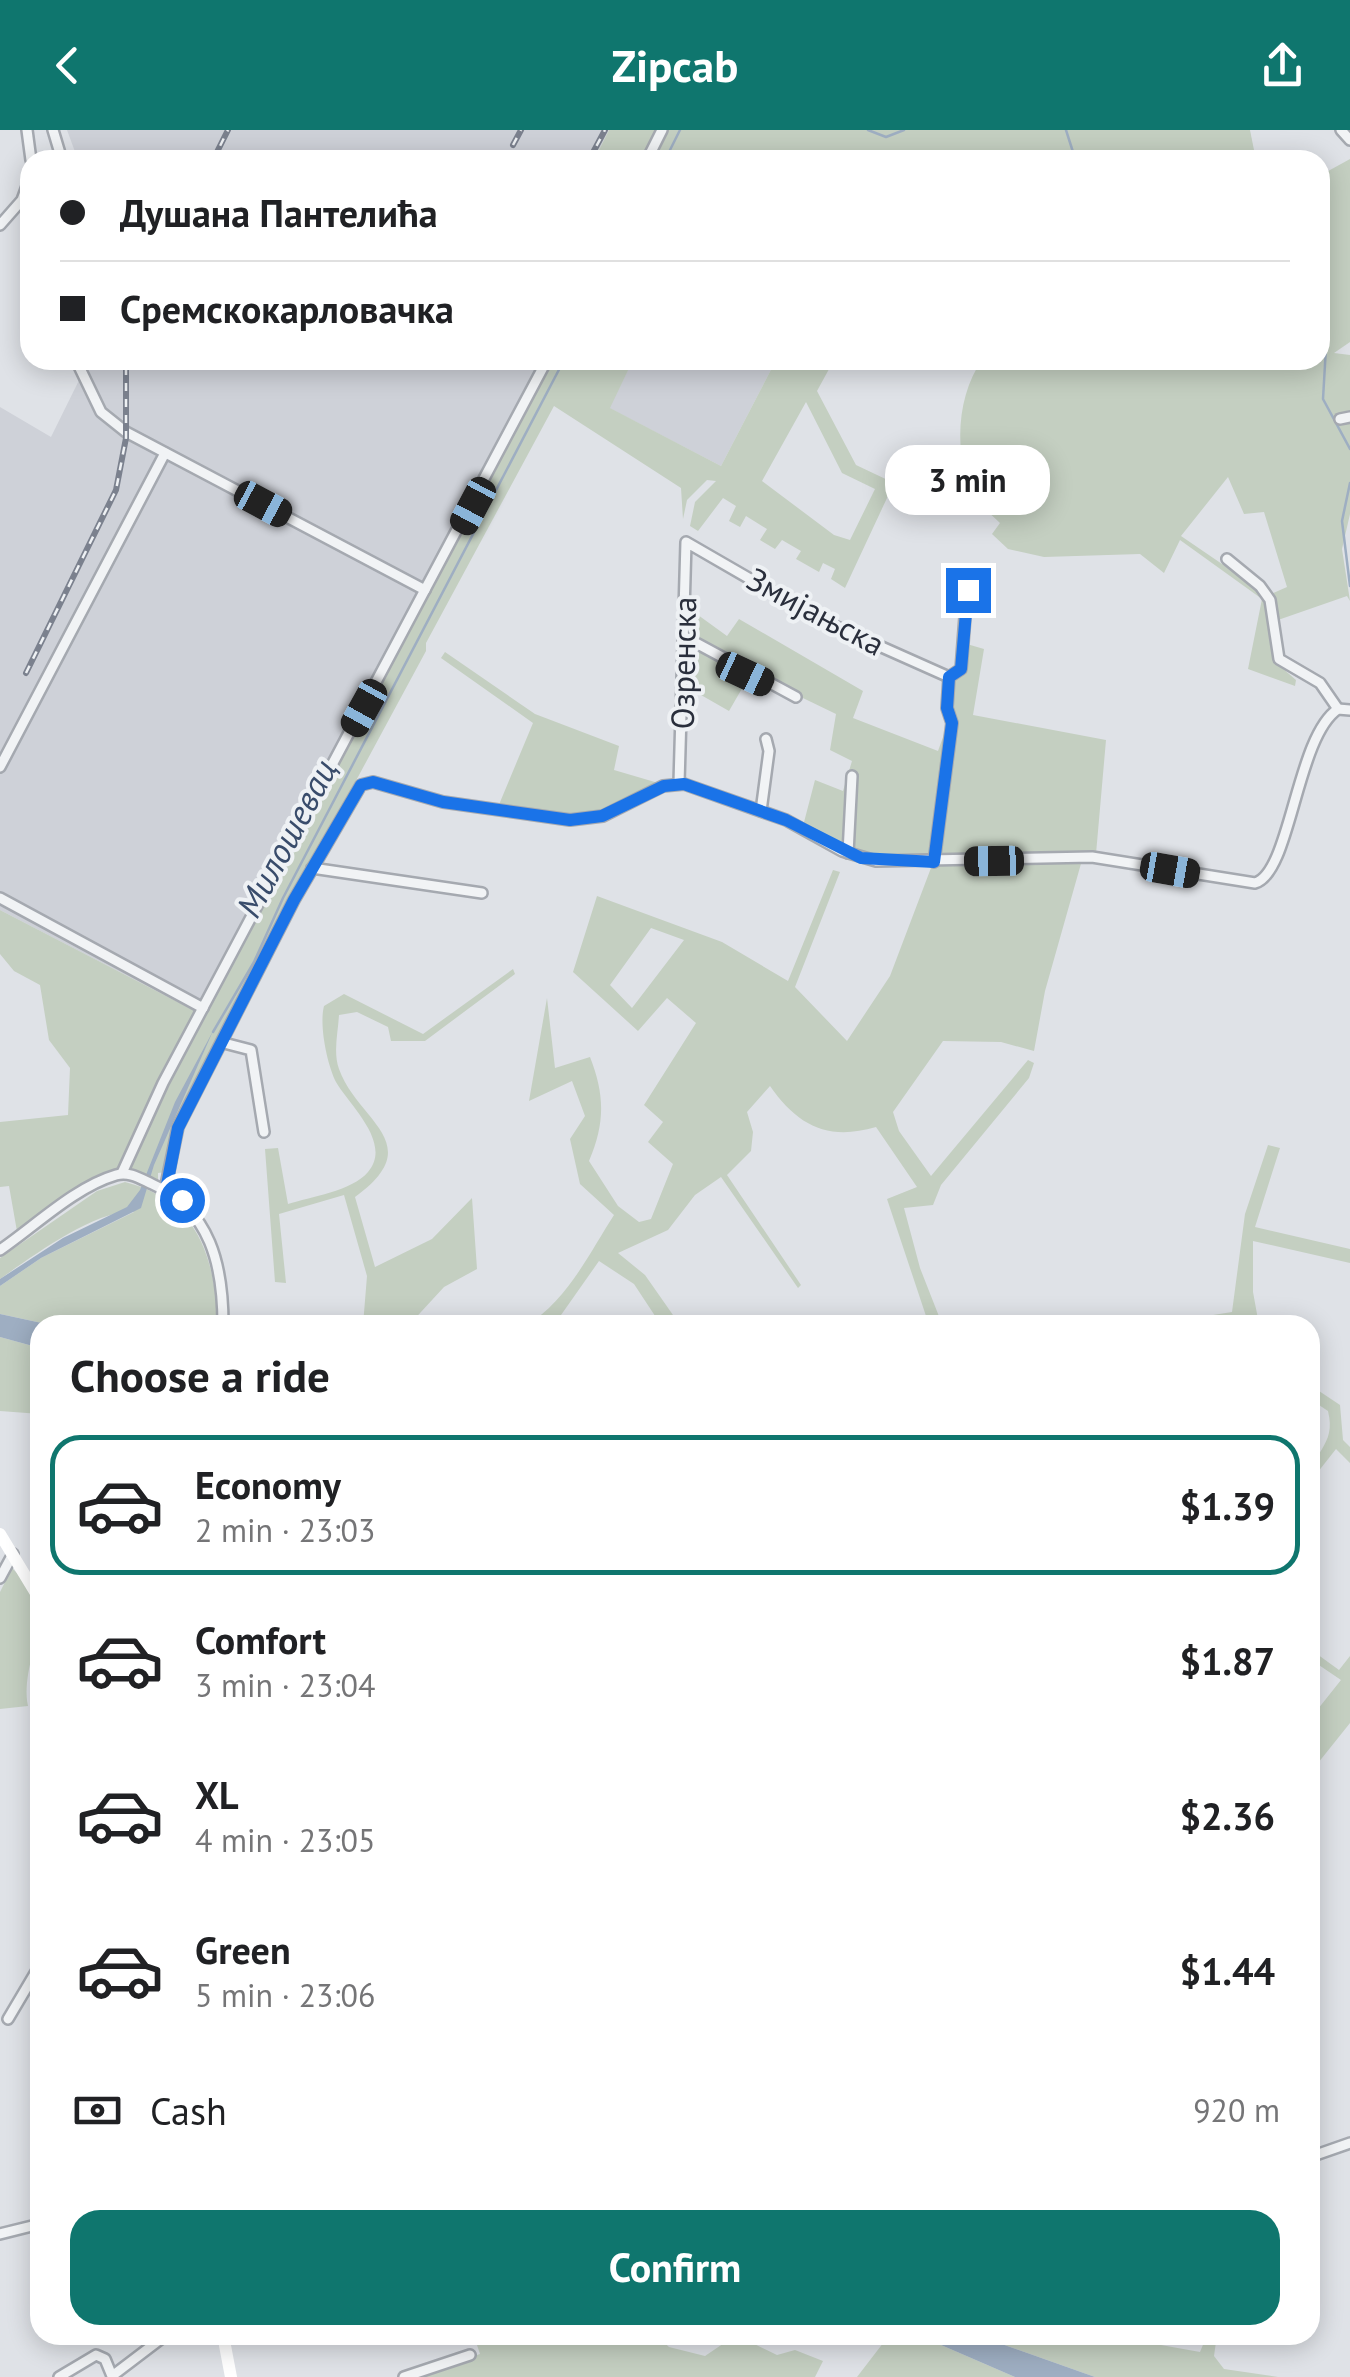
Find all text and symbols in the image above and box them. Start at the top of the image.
text: Zipcab [612,36,738,94]
icon: back [40,38,95,93]
icon: share [1255,38,1310,93]
text: Душана Пантелића [120,188,438,237]
text: Сремскокарловачка [120,284,454,333]
callout: 3 min [886,445,1050,515]
text: 3 min [928,459,1007,501]
car [446,472,500,540]
car [229,477,297,531]
street label: Змијањска [740,557,892,665]
route end [946,568,991,613]
street label: Озренска [661,596,705,730]
car [711,648,779,700]
car [336,674,392,742]
water label: Милошевац [225,751,347,925]
car [964,845,1024,877]
car [1138,850,1202,890]
route start [160,1178,205,1223]
text: Choose a ride [70,1346,330,1404]
icon: car [75,1460,165,1550]
text: Economy [195,1460,341,1509]
text: $1.39 [1179,1481,1275,1530]
text: 2 min · 23:03 [195,1509,375,1551]
icon: car [75,1615,165,1705]
text: Comfort [195,1615,326,1664]
text: $1.87 [1179,1636,1275,1685]
text: 3 min · 23:04 [195,1664,375,1706]
icon: car [75,1770,165,1860]
text: XL [195,1770,239,1819]
text: $2.36 [1179,1791,1275,1840]
text: 4 min · 23:05 [195,1819,375,1861]
icon: car [75,1925,165,2015]
text: Green [195,1925,291,1974]
text: $1.44 [1179,1946,1275,1995]
text: 5 min · 23:06 [195,1974,375,2016]
icon: cash [70,2083,125,2138]
text: Cash [150,2086,227,2135]
text: 920 m [1193,2089,1280,2131]
button: Confirm [70,2210,1280,2325]

